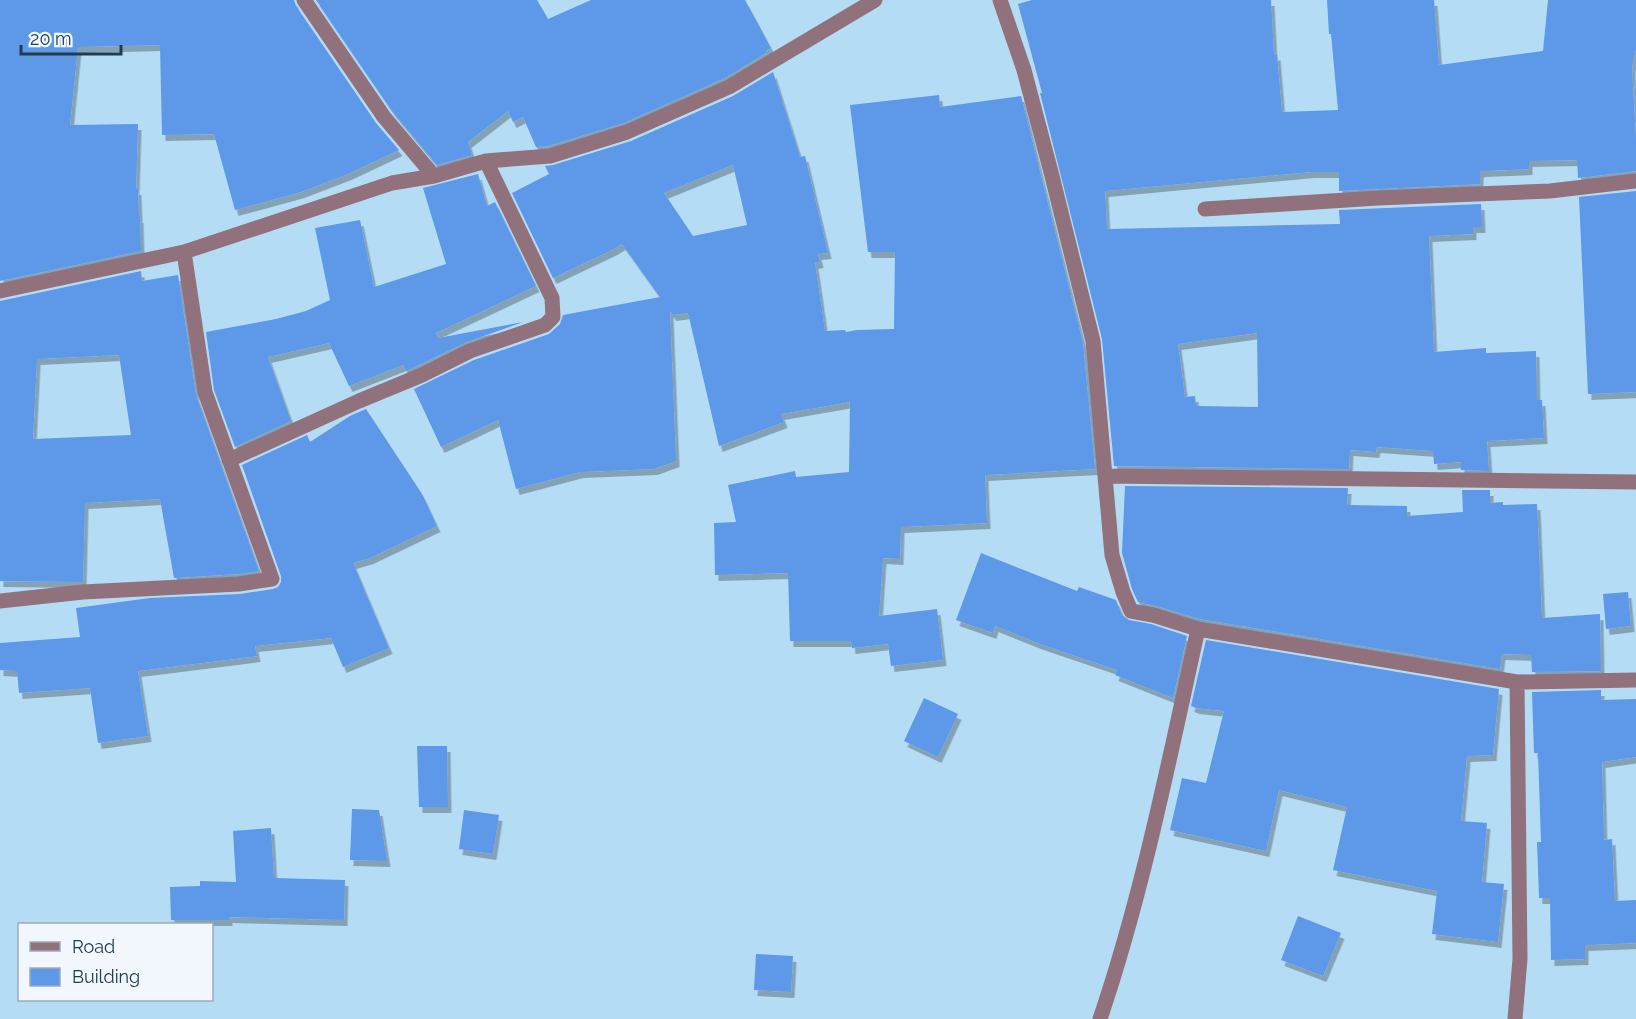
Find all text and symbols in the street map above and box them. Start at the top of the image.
scale bar [21,18,122,56]
text: 20 m [30,28,72,49]
legend [18,923,213,1001]
text: Road [72,936,115,957]
text: Building [72,966,140,987]

